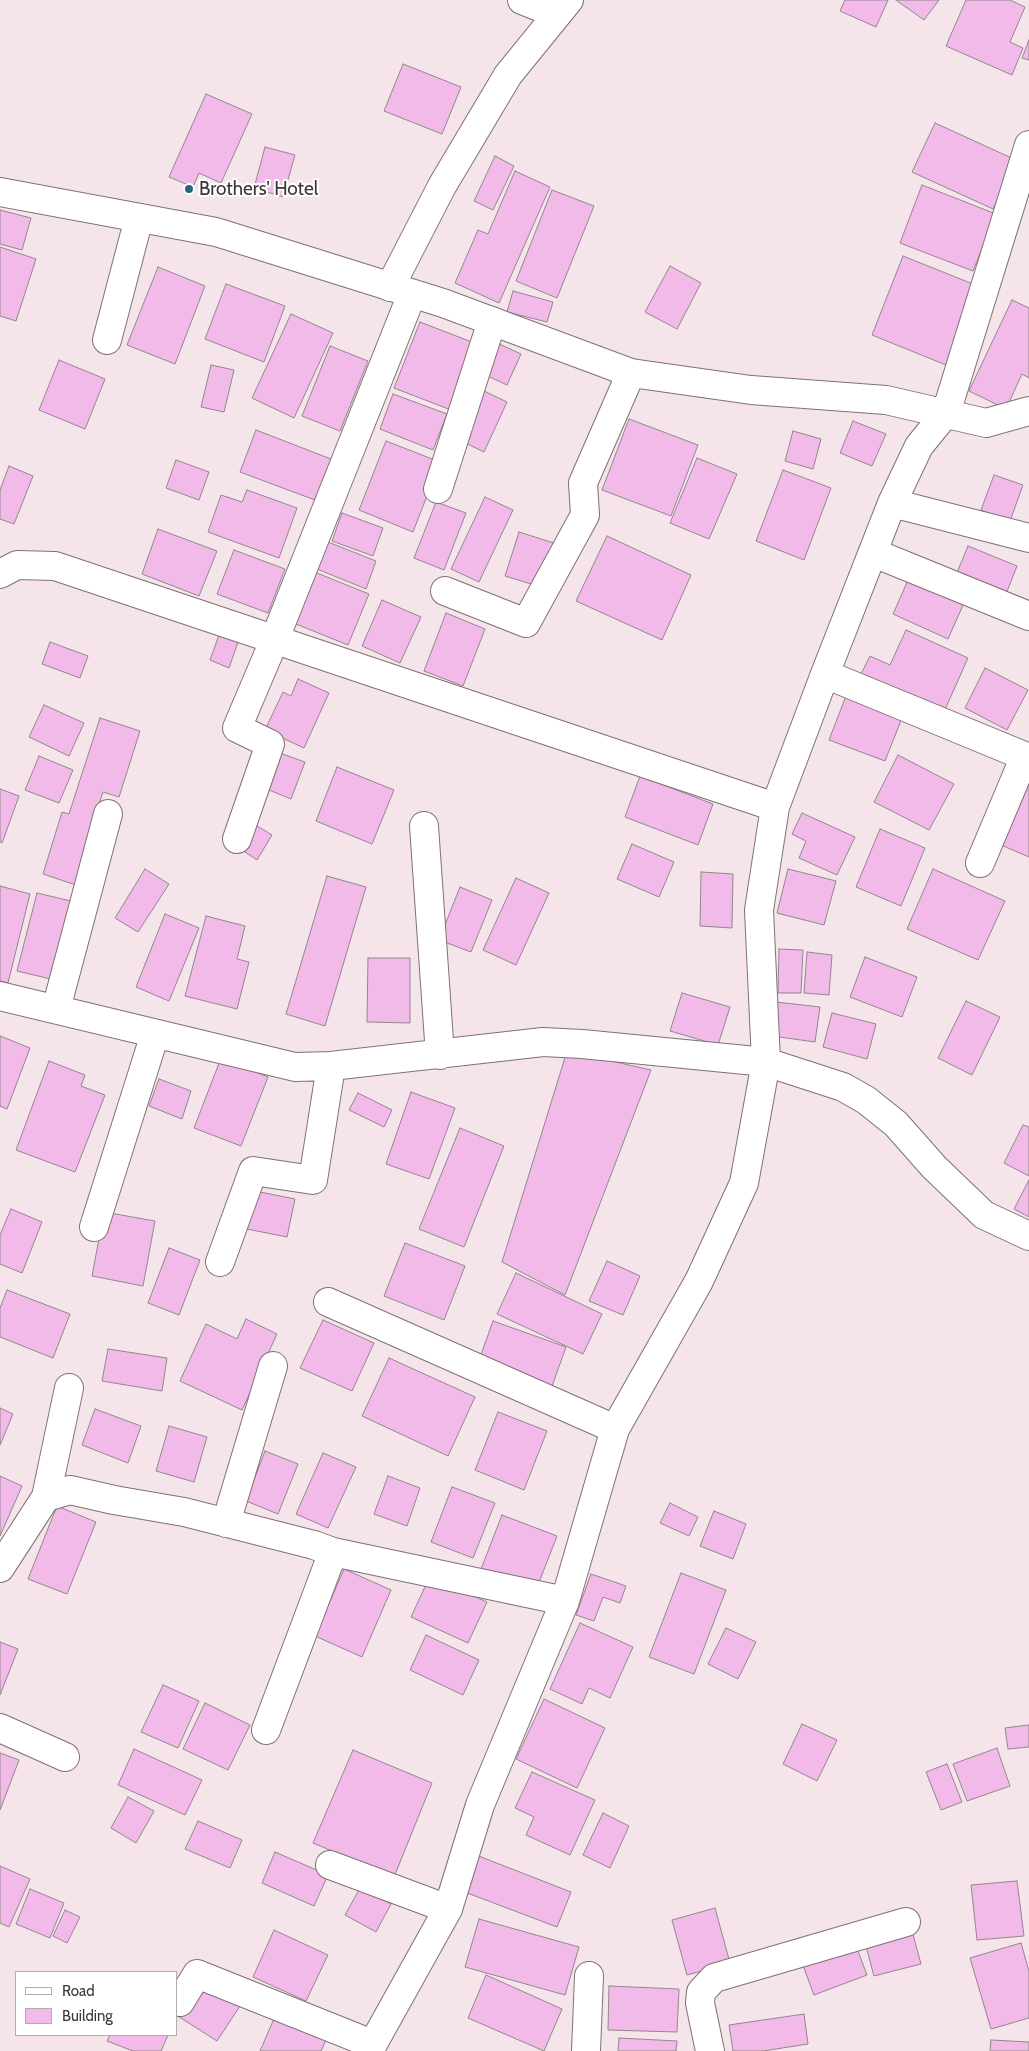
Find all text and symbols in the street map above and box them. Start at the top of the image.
place label: Brothers' Hotel [199,178,318,200]
marker: Brothers' Hotel [183,183,195,195]
legend [15,1971,178,2036]
text: Road [62,1982,95,2000]
text: Building [62,2007,113,2025]

